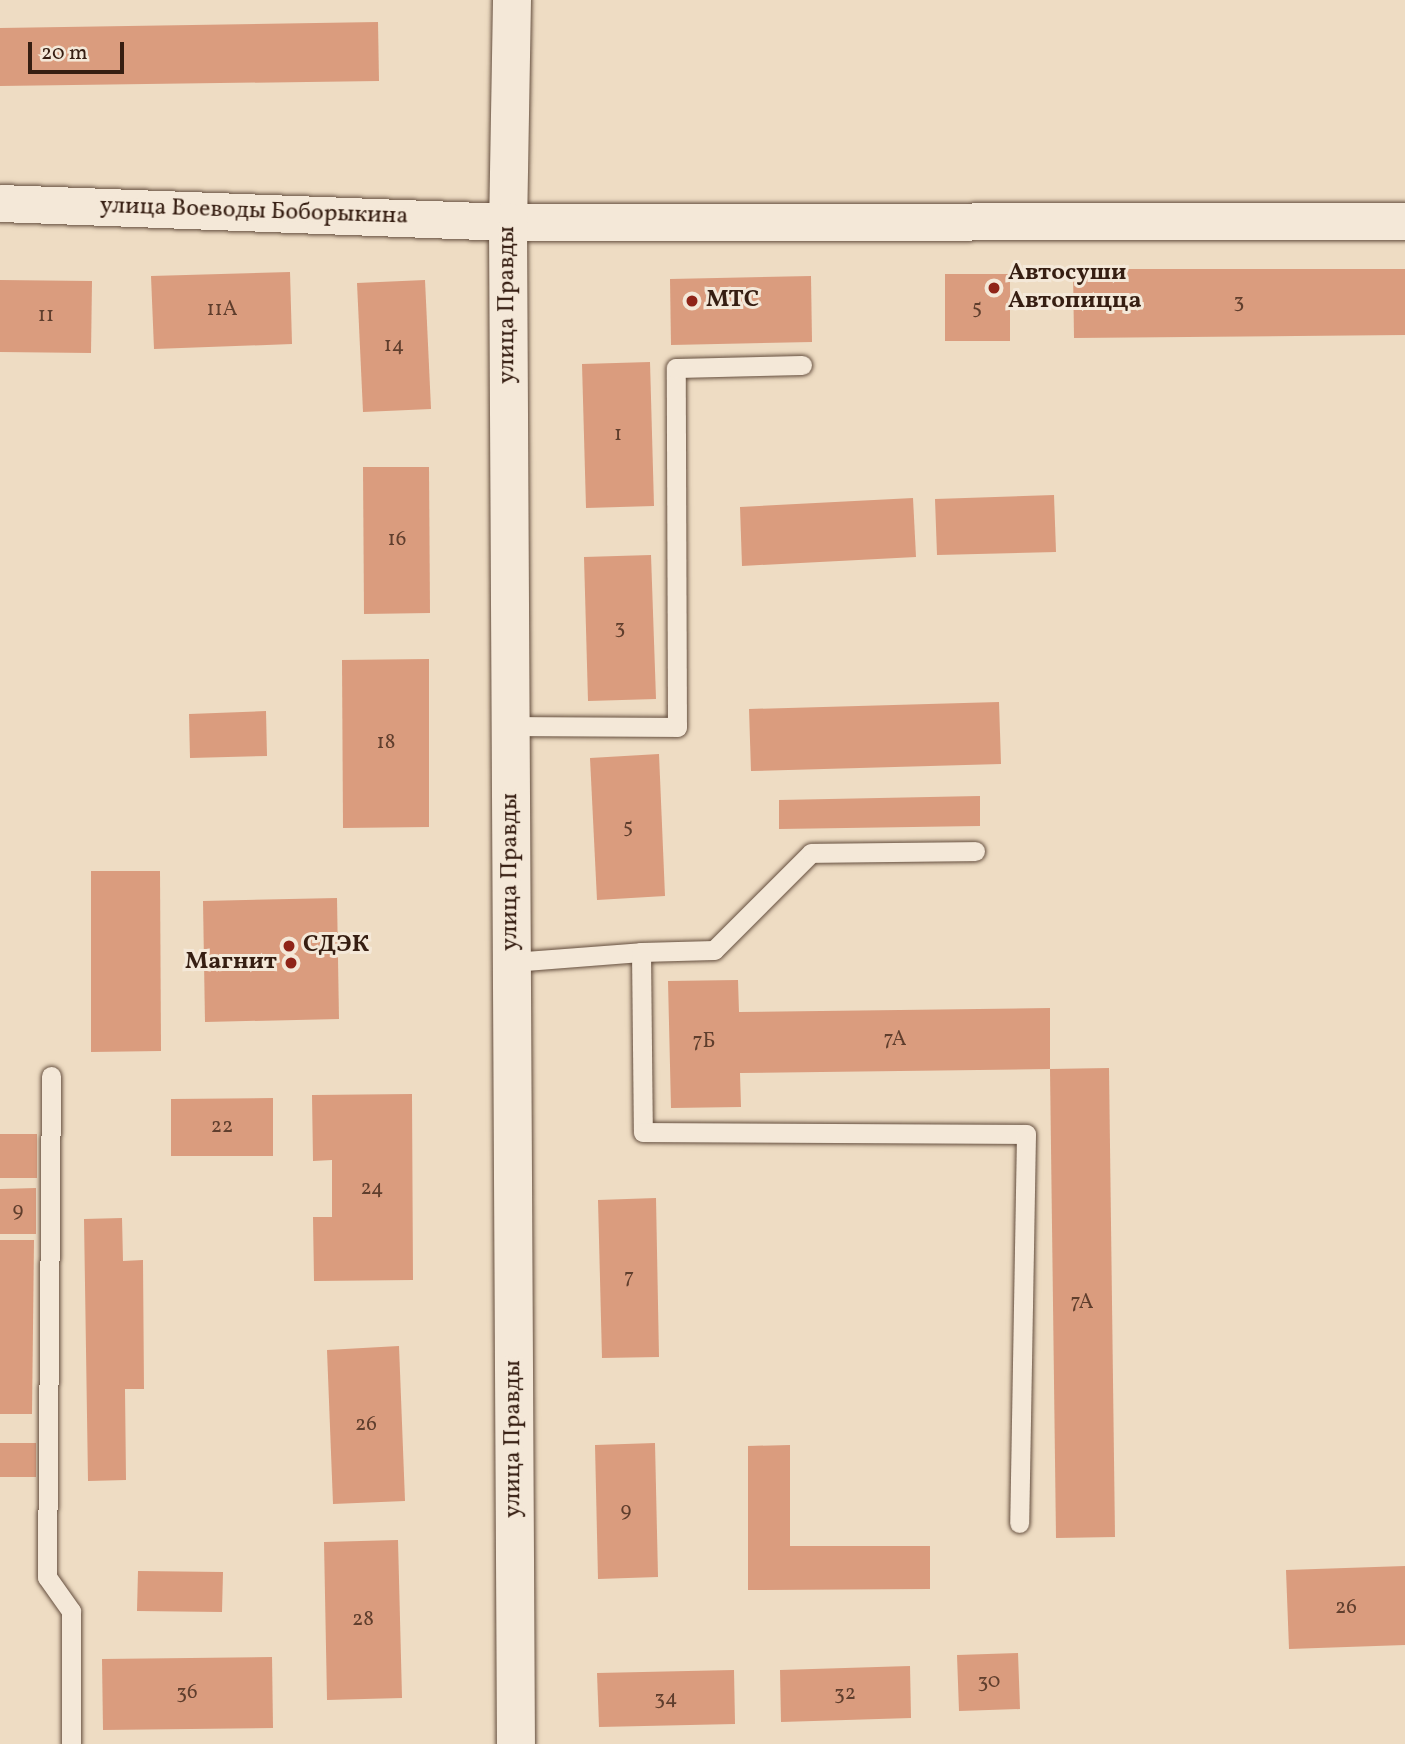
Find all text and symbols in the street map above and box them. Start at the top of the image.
scale bar [32,28,128,72]
text: 20 m [41,39,87,68]
street label: улица Воеводы Боборыкина [99,192,409,232]
street label: улица Правды [494,226,522,384]
place label: Автосуши Автопицца [1008,260,1142,316]
marker: Автосуши Автопицца [986,280,1002,296]
place label: МТС [706,287,759,315]
house number: 3 [1234,289,1244,315]
marker: МТС [684,293,700,309]
house number: 5 [972,295,982,321]
house number: 11А [206,297,238,323]
house number: 11 [38,303,54,329]
house number: 14 [384,333,404,359]
house number: 1 [614,422,622,448]
house number: 16 [388,527,406,553]
house number: 3 [615,615,625,641]
house number: 18 [377,730,395,756]
street label: улица Правды [497,793,525,951]
house number: 5 [623,814,633,840]
place label: СДЭК [303,932,369,960]
marker: СДЭК [281,938,297,954]
place label: Магнит [185,949,277,977]
marker: Магнит [283,955,299,971]
house number: 7А [884,1027,906,1053]
house number: 7Б [692,1029,716,1055]
house number: 22 [211,1114,233,1140]
house number: 24 [360,1176,384,1202]
house number: 9 [13,1198,23,1224]
house number: 7 [624,1265,634,1291]
house number: 7А [1071,1290,1093,1316]
street label: улица Правды [500,1360,528,1518]
house number: 26 [355,1412,377,1438]
house number: 9 [621,1498,631,1524]
house number: 26 [1335,1595,1357,1621]
house number: 28 [352,1607,374,1633]
house number: 30 [978,1669,1000,1695]
house number: 36 [176,1680,198,1706]
house number: 32 [834,1681,856,1707]
house number: 34 [654,1686,678,1712]

